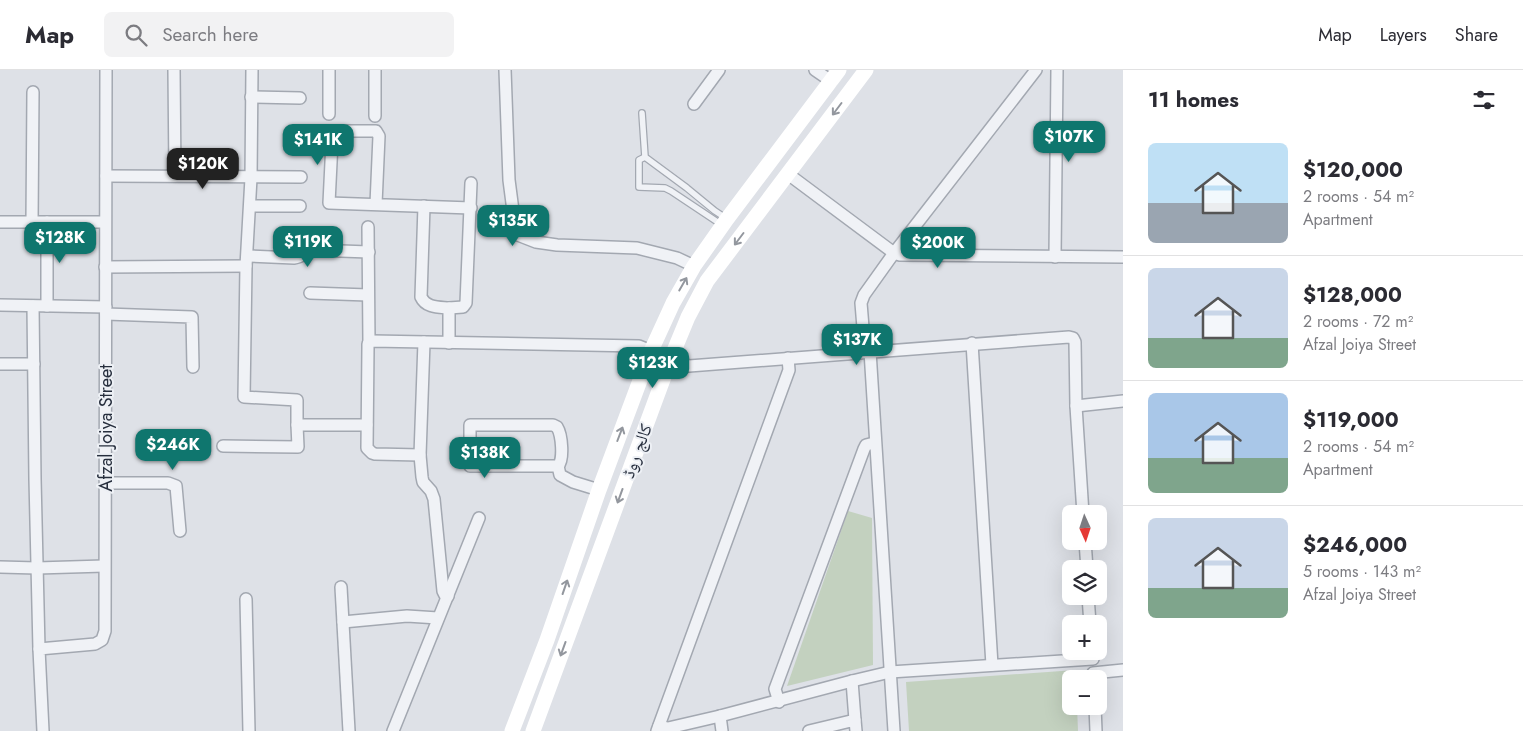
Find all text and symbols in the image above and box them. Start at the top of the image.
search box [104,12,454,57]
text: Map [25,17,74,52]
icon: search [122,21,150,49]
text: Search here [162,21,258,48]
text: Map [1318,22,1352,48]
text: Layers [1380,22,1427,48]
text: Share [1455,22,1498,48]
text: 11 homes [1148,85,1239,115]
icon: filters [1470,86,1498,114]
one-way arrow [831,102,842,115]
pin: $107K [1034,121,1104,163]
pin: $141K [283,124,353,166]
text: $107K [1044,125,1094,148]
text: $141K [294,128,342,151]
pin: $120K [168,148,238,190]
text: $120K [178,152,228,175]
text: $120,000 [1303,155,1403,185]
icon: home [1188,163,1248,223]
text: 2 rooms · 54 m² [1303,185,1414,208]
pin: $135K [478,204,548,247]
text: Apartment [1303,208,1373,231]
text: $135K [488,209,538,232]
pin: $128K [25,222,95,264]
text: $128K [35,226,85,249]
pin: $119K [273,226,343,268]
pin: $200K [903,226,973,269]
text: $119K [284,230,332,253]
text: $200K [912,231,964,254]
one-way arrow [734,232,744,246]
one-way arrow [679,278,689,292]
text: $128,000 [1303,280,1402,310]
icon: home [1188,288,1248,348]
text: 2 rooms · 72 m² [1303,310,1413,333]
pin: $137K [822,324,892,366]
text: $137K [833,328,881,351]
text: Afzal Joiya Street [1303,333,1416,356]
pin: $123K [618,346,688,389]
text: $123K [628,351,678,374]
street label: Afzal Joiya Street [93,364,119,492]
text: $119,000 [1303,405,1399,435]
icon: home [1188,413,1248,473]
street label: کالج روڈ [615,420,659,482]
one-way arrow [616,427,625,442]
pin: $246K [138,428,208,471]
text: $246K [146,433,200,456]
text: 2 rooms · 54 m² [1303,435,1414,458]
pin: $138K [450,436,520,479]
text: $138K [460,441,510,464]
text: Apartment [1303,458,1373,481]
one-way arrow [615,488,624,503]
north arrow [1062,505,1108,550]
map controls [1062,505,1107,715]
text: $246,000 [1303,530,1407,560]
icon: home [1188,538,1248,598]
button: layers [1062,560,1107,605]
text: 5 rooms · 143 m² [1303,560,1421,583]
one-way arrow [561,579,570,595]
text: Afzal Joiya Street [1303,583,1416,606]
button: + [1062,615,1107,660]
one-way arrow [558,640,567,656]
button: − [1062,670,1107,715]

